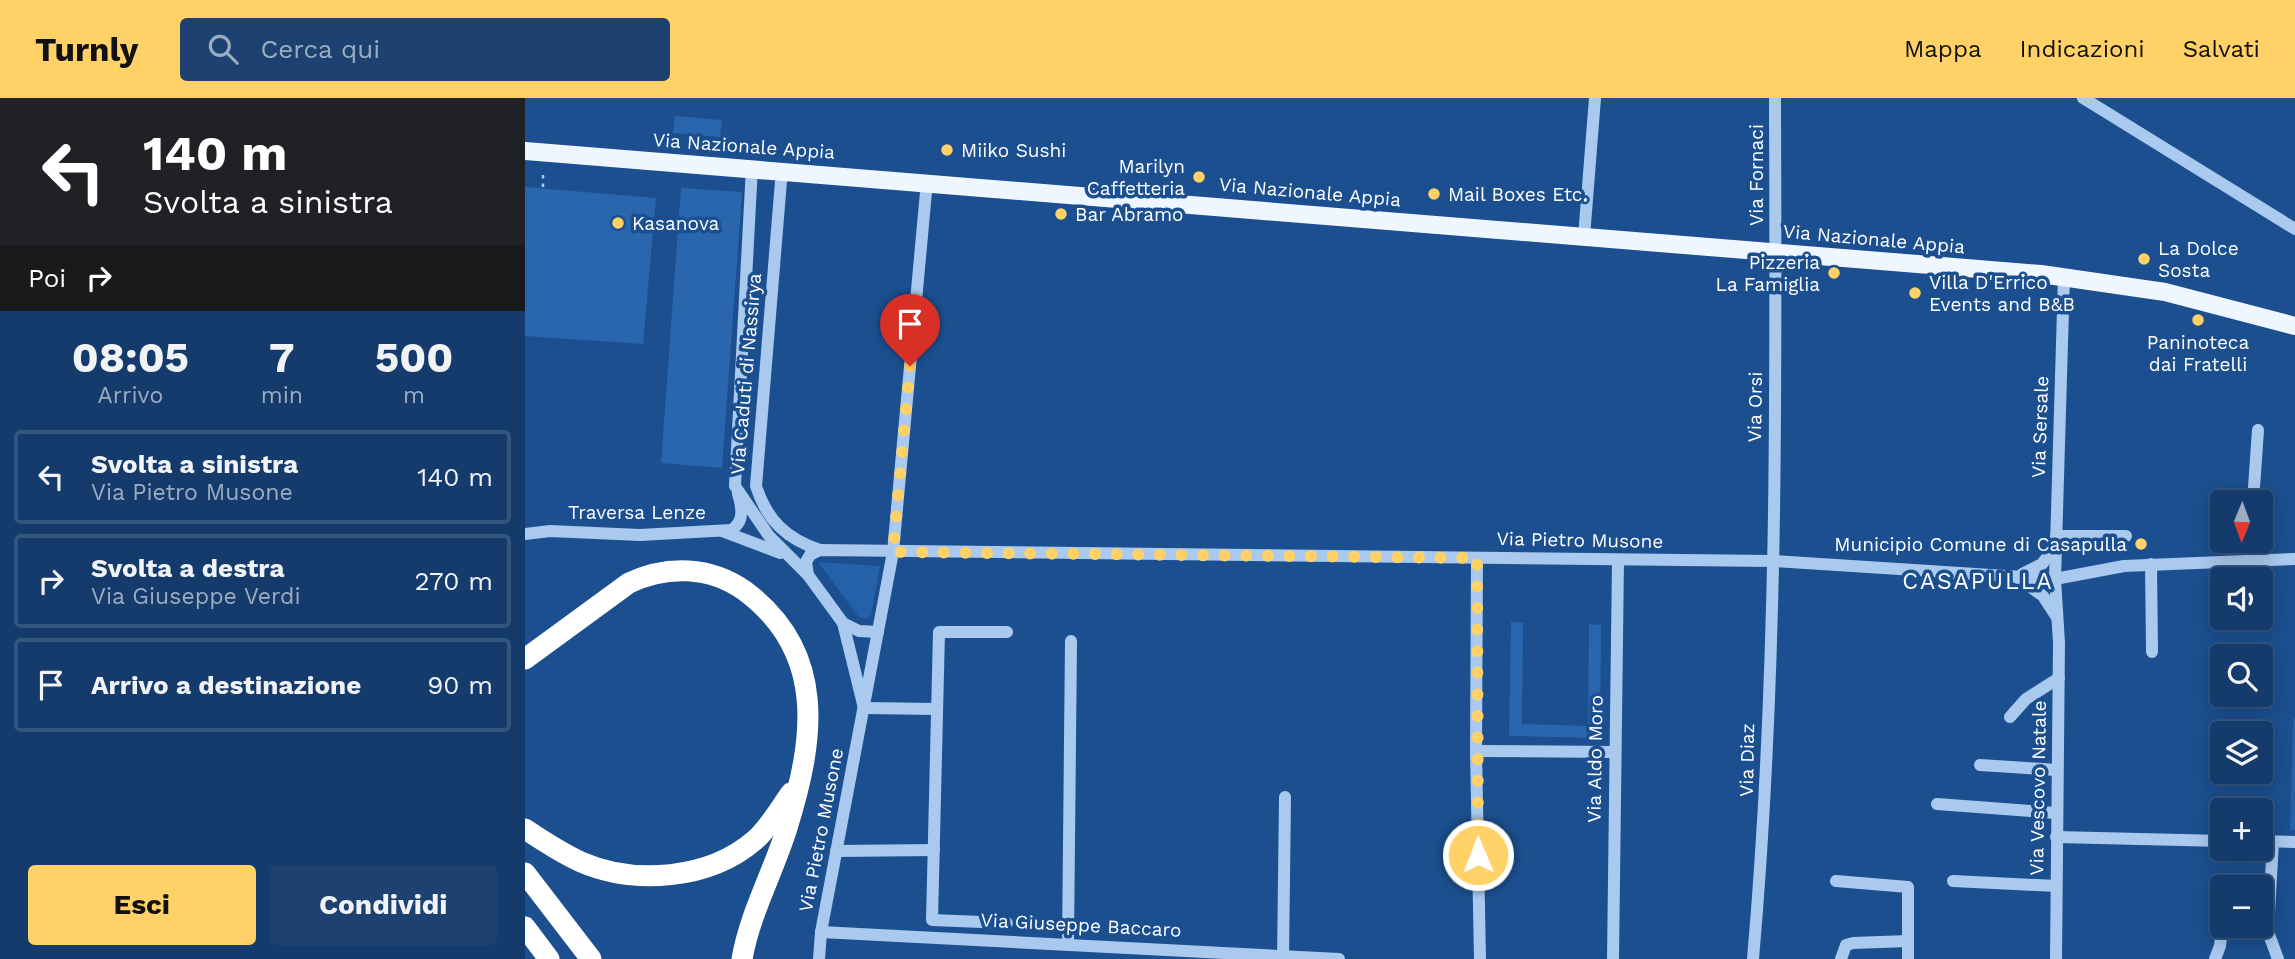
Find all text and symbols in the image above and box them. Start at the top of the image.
search box [180,18,670,81]
text: Turnly [35,30,138,69]
icon: search [204,30,242,68]
text: Cerca qui [260,34,380,64]
text: Mappa [1904,35,1982,63]
text: Indicazioni [2020,35,2145,63]
text: Salvati [2183,35,2260,63]
text: 140 m [143,124,287,182]
street label: Via Fornaci [1745,124,1768,226]
icon: left [28,126,119,217]
street label: Via Nazionale Appia [652,128,836,164]
place label: Miiko Sushi [961,139,1066,162]
marker: Miiko Sushi [939,142,955,158]
place label: Marilyn Caffetteria [1087,155,1185,200]
marker: Marilyn Caffetteria [1191,169,1207,185]
street label: Via Nazionale Appia [1218,173,1402,211]
text: Svolta a sinistra [143,183,393,221]
place label: Mail Boxes Etc. [1448,183,1588,206]
marker: Mail Boxes Etc. [1426,186,1442,202]
place label: Bar Abramo [1075,203,1183,226]
marker: Bar Abramo [1053,206,1069,222]
place label: Kasanova [632,212,720,235]
marker: Kasanova [610,215,626,231]
street label: Via Nazionale Appia [1782,220,1966,258]
place label: La Dolce Sosta [2158,237,2239,282]
place label: Pizzeria La Famiglia [1716,251,1820,296]
marker: La Dolce Sosta [2136,251,2152,267]
icon: right [80,259,118,297]
text: Poi [28,263,66,293]
marker: Pizzeria La Famiglia [1826,265,1842,281]
place label: Villa D'Errico Events and B&B [1929,271,2075,316]
street label: Via Caduti di Nassirya [726,272,766,476]
marker: Villa D'Errico Events and B&B [1907,285,1923,301]
pin [880,294,940,366]
icon: arrive [891,305,929,343]
marker: Paninoteca dai Fratelli [2190,312,2206,328]
place label: Paninoteca dai Fratelli [2147,331,2249,376]
text: 08:05 [72,333,189,382]
text: 7 [269,333,295,382]
text: 500 [375,333,453,382]
street label: Via Orsi [1743,371,1767,443]
street label: Via Sersale [2027,376,2053,478]
text: Arrivo [97,382,163,409]
text: min [261,382,303,409]
text: m [403,382,425,409]
text: Svolta a sinistra [91,449,298,479]
icon: left [32,458,70,496]
text: 140 m [417,462,493,492]
text: Via Pietro Musone [91,479,293,506]
north arrow [2210,490,2273,553]
map controls [2210,490,2273,938]
street label: Traversa Lenze [568,501,706,524]
street label: Via Pietro Musone [1496,527,1664,553]
place label: Municipio Comune di Casapulla [1834,533,2127,556]
marker: Municipio Comune di Casapulla [2133,536,2149,552]
text: Svolta a destra [91,553,284,583]
icon: right [32,562,70,600]
text: 270 m [414,566,493,596]
button: sound [2210,567,2273,630]
district label: CASAPULLA [1902,568,2054,595]
text: Via Giuseppe Verdi [91,583,301,610]
button: search [2210,644,2273,707]
icon: arrive [32,666,70,704]
text: Arrivo a destinazione [91,670,361,700]
text: 90 m [427,670,493,700]
street label: Via Aldo Moro [1582,695,1608,823]
street label: Via Vescovo Natale [2025,700,2051,876]
button: layers [2210,721,2273,784]
street label: Via Diaz [1735,723,1759,797]
street label: Via Pietro Musone [794,746,848,914]
button: + [2210,798,2273,861]
position arrow [1441,818,1515,892]
button: Esci [28,865,256,945]
button: Condividi [270,865,497,945]
button: − [2210,875,2273,938]
street label: Via Giuseppe Baccaro [980,908,1182,942]

